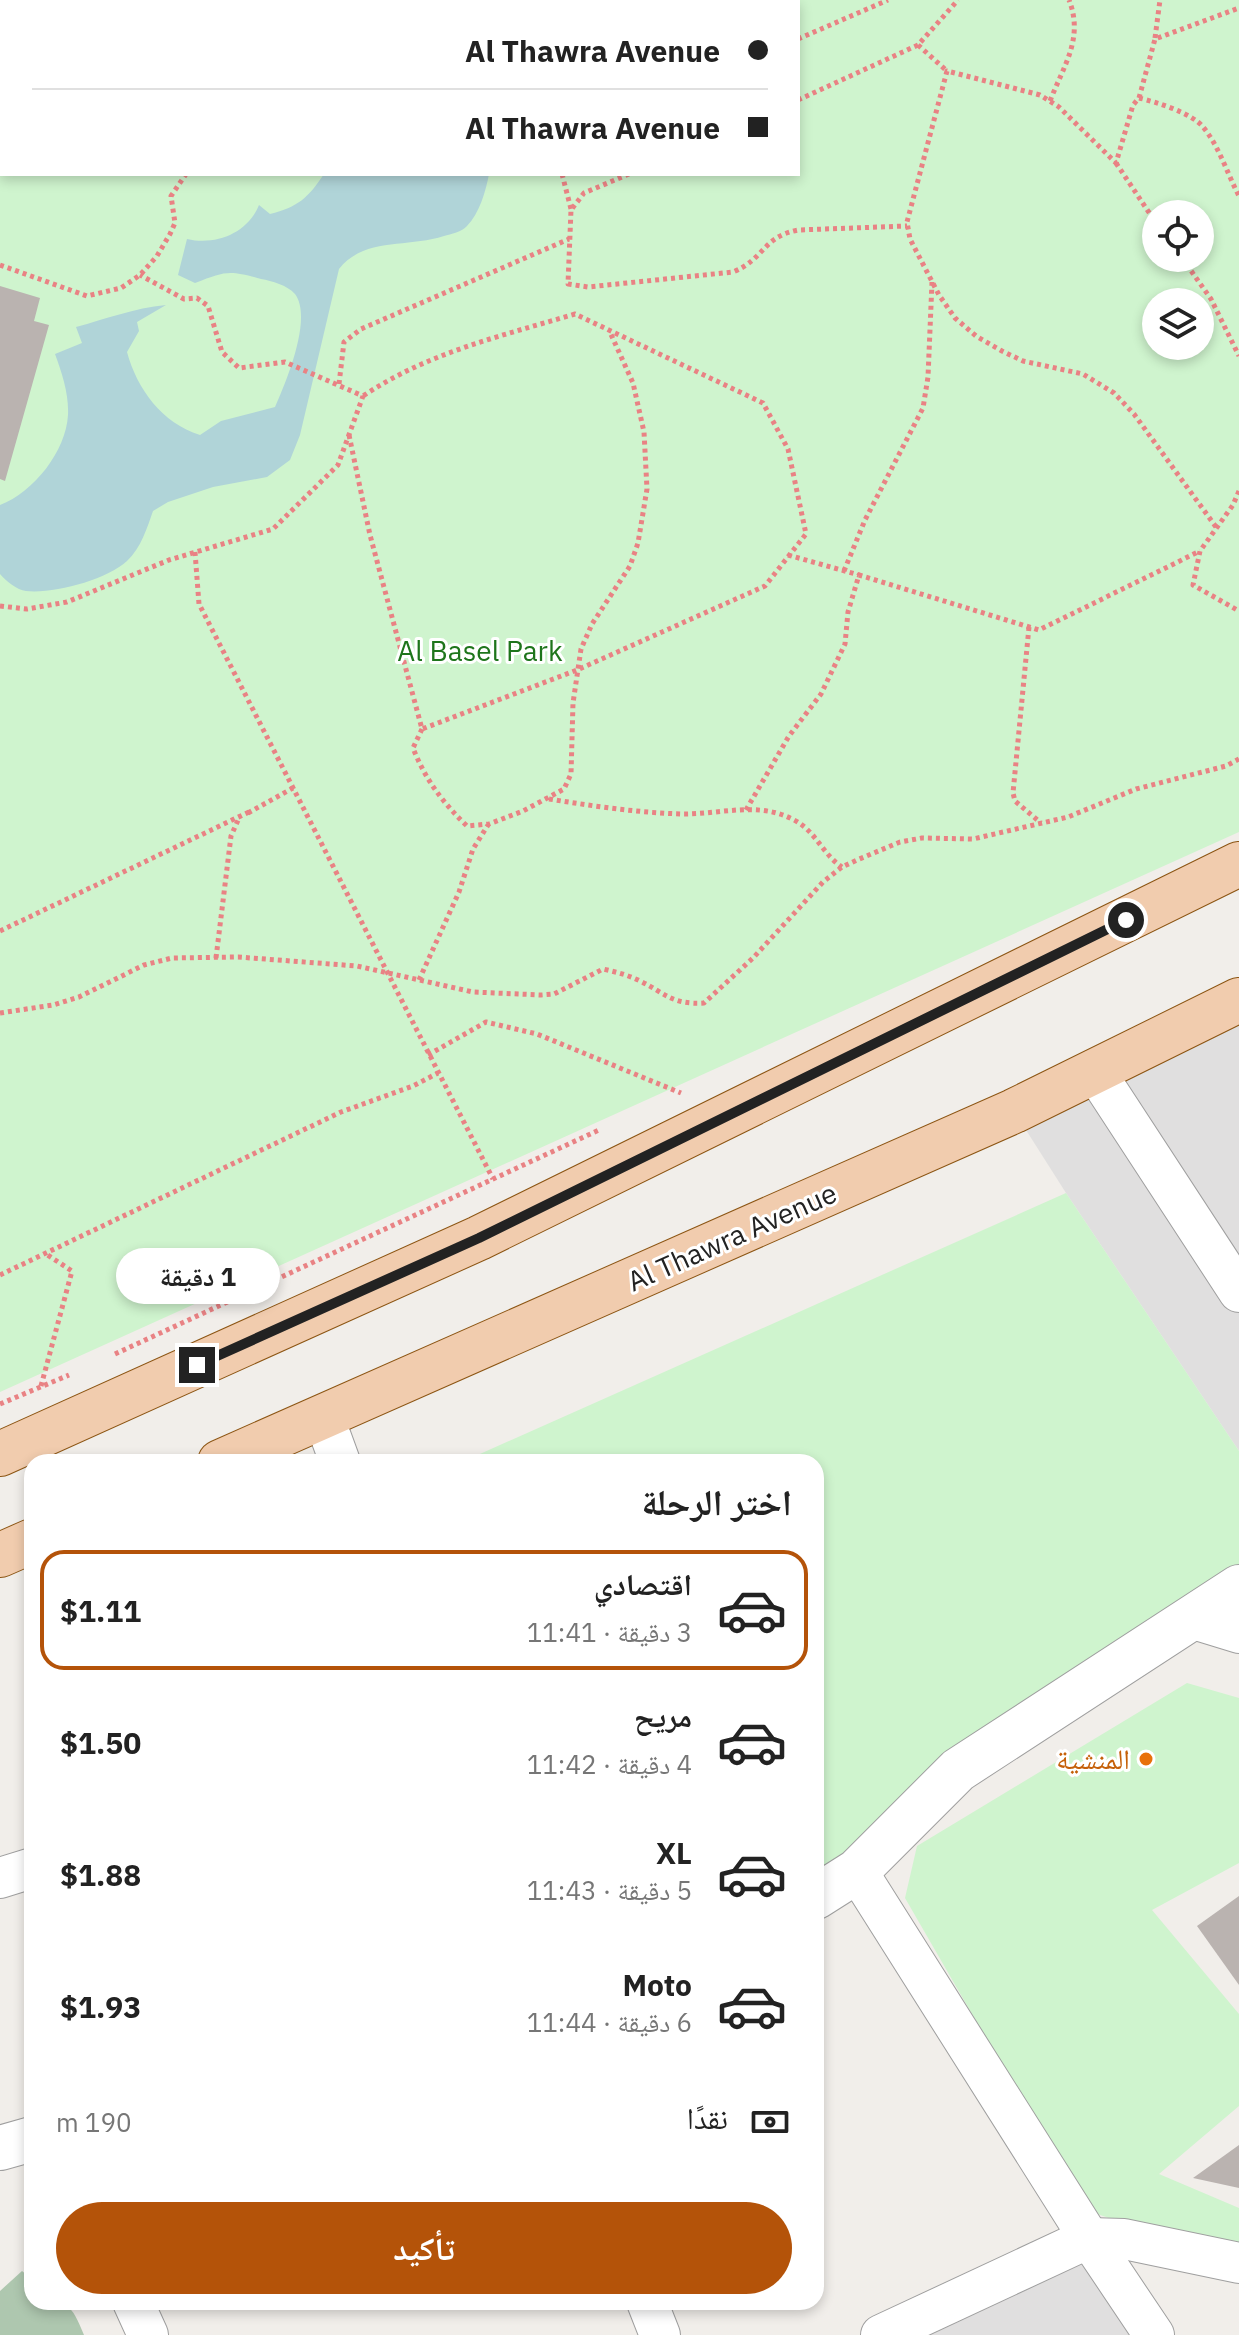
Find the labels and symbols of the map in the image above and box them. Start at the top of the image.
park label: Al Basel Park [397,632,563,669]
route start [1108,902,1144,938]
street label: Al Thawra Avenue [621,1174,842,1299]
callout: 1 دقيقة [115,1249,279,1305]
route end [179,1347,215,1383]
place label: المنشية [1056,1740,1130,1777]
marker: المنشية [1137,1750,1155,1768]

